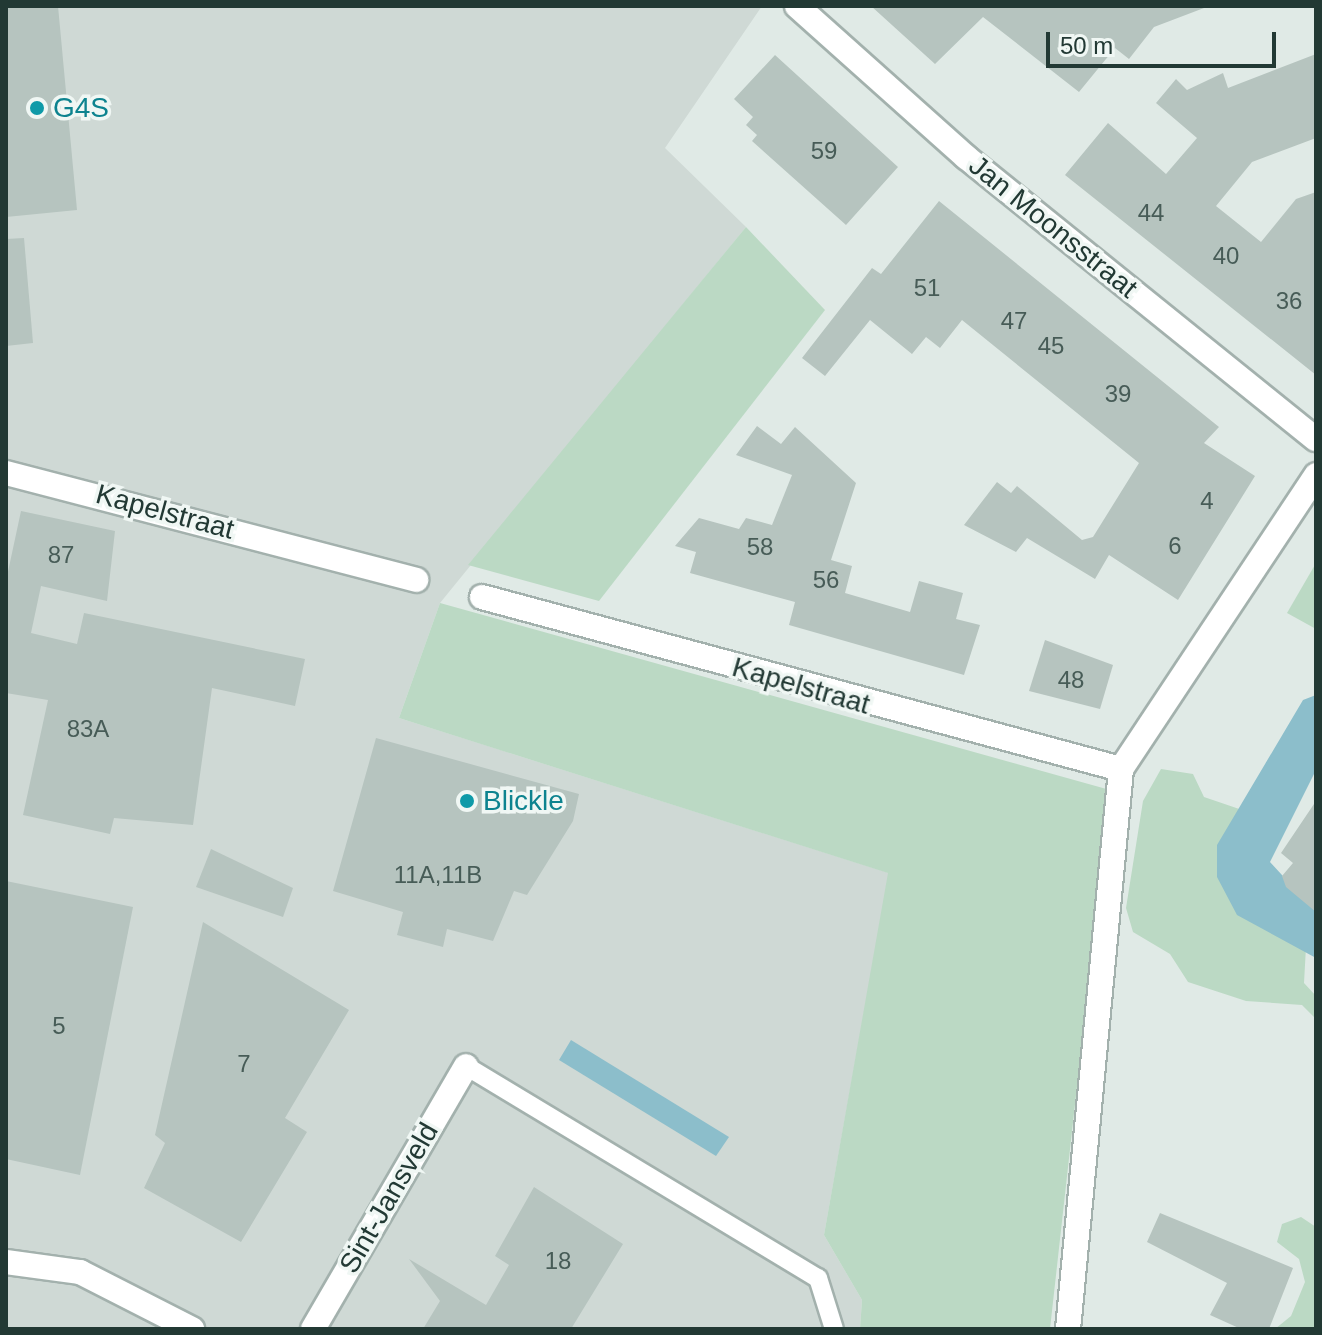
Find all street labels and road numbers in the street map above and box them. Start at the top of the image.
street label: Jan Moonsstraat [962,149,1144,305]
street label: Kapelstraat [92,477,238,547]
street label: Kapelstraat [728,650,874,722]
street label: Sint-Jansveld [332,1117,446,1279]

